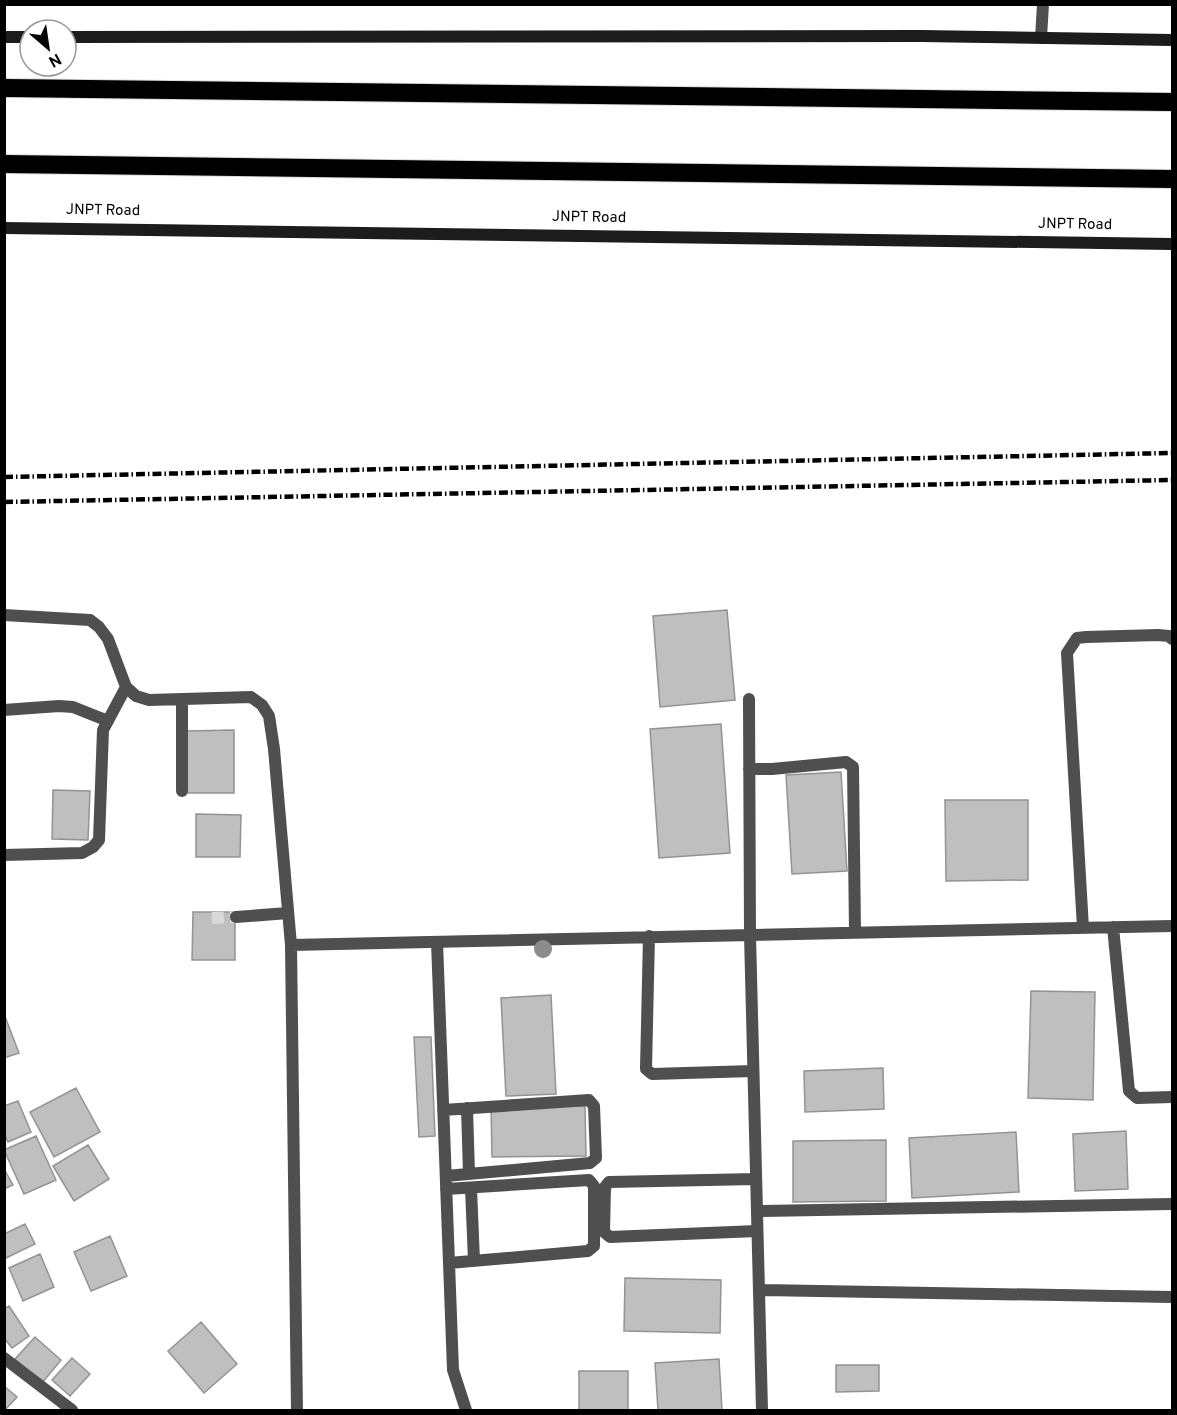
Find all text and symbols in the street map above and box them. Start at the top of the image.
north arrow [18,18,78,78]
text: N [44,48,64,71]
street label: JNPT Road [66,201,140,221]
street label: JNPT Road [552,208,626,228]
street label: JNPT Road [1038,215,1112,235]

